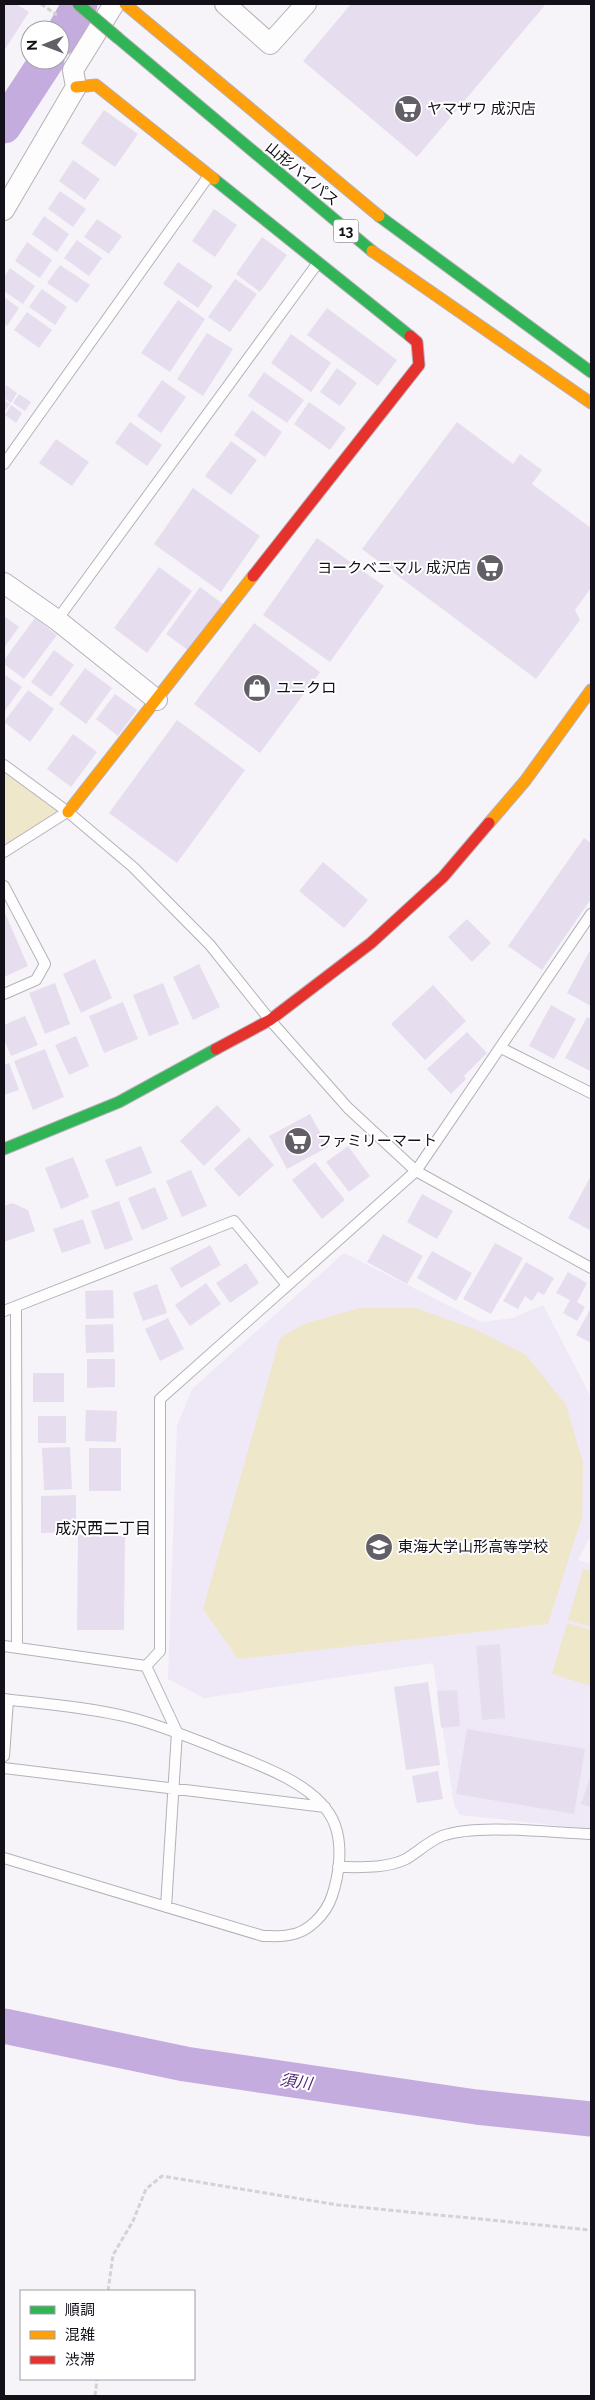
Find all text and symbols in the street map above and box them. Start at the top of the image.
north arrow [20,20,70,70]
text: N [24,40,40,51]
supermarket icon: ヤマザワ 成沢店 [393,94,423,124]
place label: ヤマザワ 成沢店 [427,100,536,118]
street label: 山形バイパス [262,138,342,210]
road number: 13 [334,220,358,242]
supermarket icon: ヨークベニマル 成沢店 [475,553,505,583]
place label: ヨークベニマル 成沢店 [317,559,471,577]
shop icon: ユニクロ [242,673,272,703]
place label: ユニクロ [276,679,336,697]
supermarket icon: ファミリーマート [283,1126,313,1156]
place label: ファミリーマート [317,1132,437,1150]
district label: 成沢西二丁目 [55,1519,151,1538]
school or university icon: 東海大学山形高等学校 [364,1532,394,1562]
place label: 東海大学山形高等学校 [398,1538,548,1556]
water label: 須川 [279,2070,315,2093]
legend [20,2290,195,2380]
text: 順調 [65,2301,95,2319]
text: 混雑 [65,2326,95,2344]
text: 渋滞 [65,2351,95,2369]

